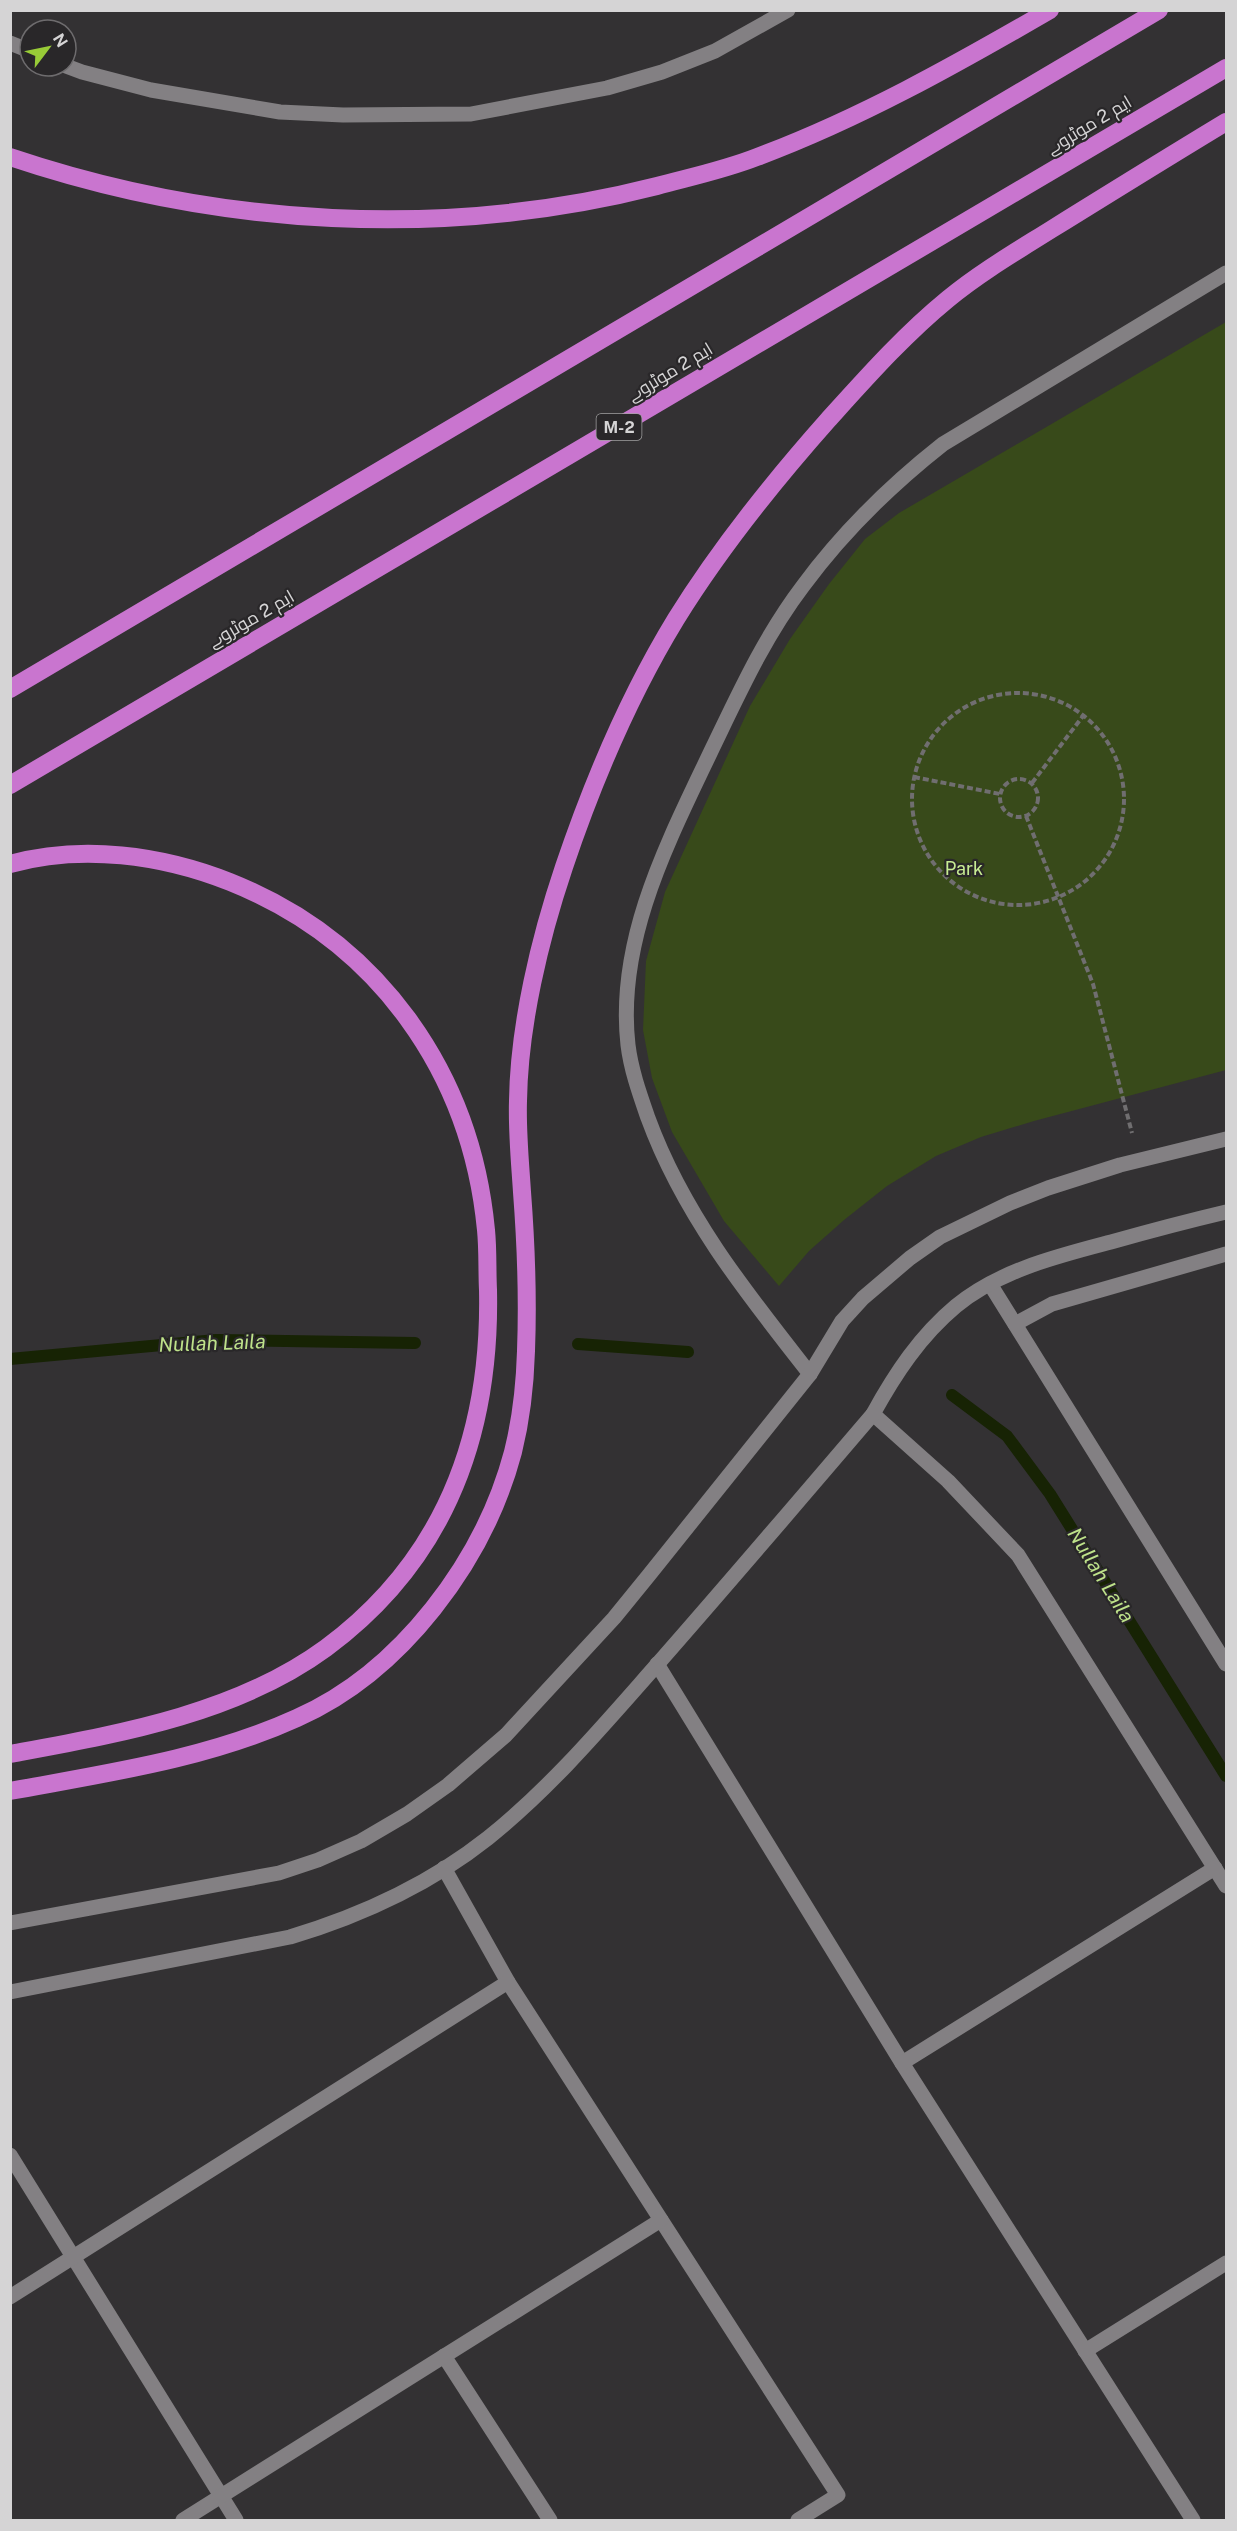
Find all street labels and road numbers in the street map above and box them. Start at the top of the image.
street label: ایم 2 موٹروے [1042,91,1136,160]
street label: ایم 2 موٹروے [623,338,717,407]
road number: M-2 [596,414,642,440]
street label: ایم 2 موٹروے [204,585,299,653]

